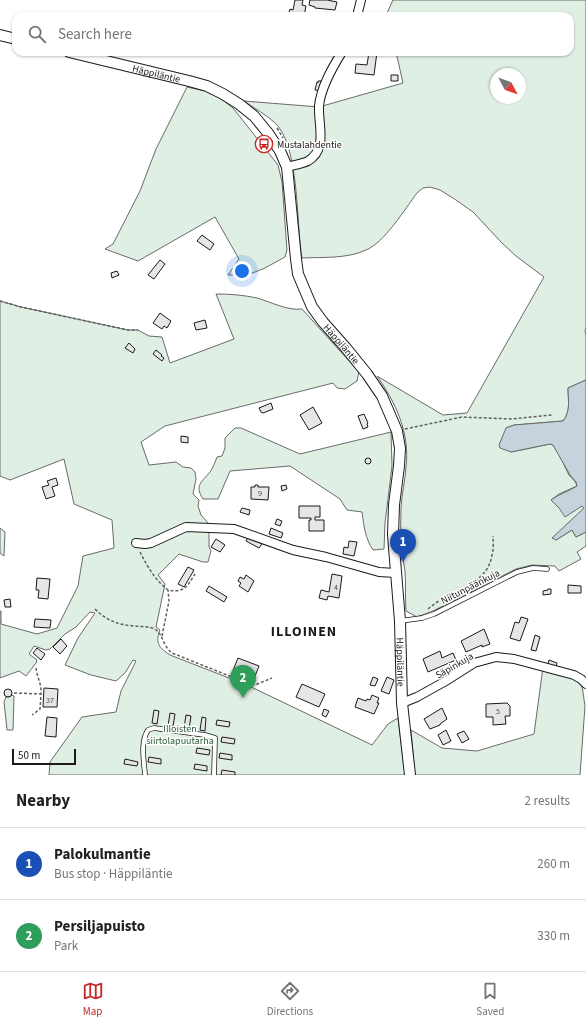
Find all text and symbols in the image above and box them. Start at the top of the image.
search box [12,12,574,56]
icon: search [26,23,48,45]
text: Search here [58,24,132,45]
street label: Häppiläntie [131,62,182,87]
north arrow [490,68,526,104]
bus stop icon: Mustalahdentie [254,134,274,154]
place label: Mustalahdentie [277,138,342,152]
your location [232,261,252,281]
street label: Häppiläntie [320,321,362,368]
house number: 9 [258,488,262,499]
pin: 1 [390,529,416,562]
street label: Niitunpäänkuja [439,566,502,608]
house number: 4 [334,582,338,593]
district label: ILLOINEN [271,622,337,642]
street label: Häppiläntie [392,637,408,687]
street label: Säpinkuja [433,649,476,682]
pin: 2 [230,665,256,698]
house number: 37 [46,695,54,706]
house number: 5 [496,706,500,717]
park label: Illoisten siirtolapuutarha [146,722,214,748]
scale bar [12,747,76,766]
text: 50 m [18,748,40,763]
text: Nearby [16,789,70,813]
text: 2 results [525,792,570,810]
text: Palokulmantie [54,844,151,865]
text: 1 [26,855,32,873]
text: 260 m [537,855,570,873]
text: Bus stop · Häppiläntie [54,865,173,883]
text: Persiljapuisto [54,916,145,937]
text: 2 [26,927,32,945]
text: 330 m [537,927,570,945]
text: Park [54,937,78,955]
tab: Map [82,980,104,1019]
tab: Directions [267,980,313,1019]
tab: Saved [476,980,504,1019]

